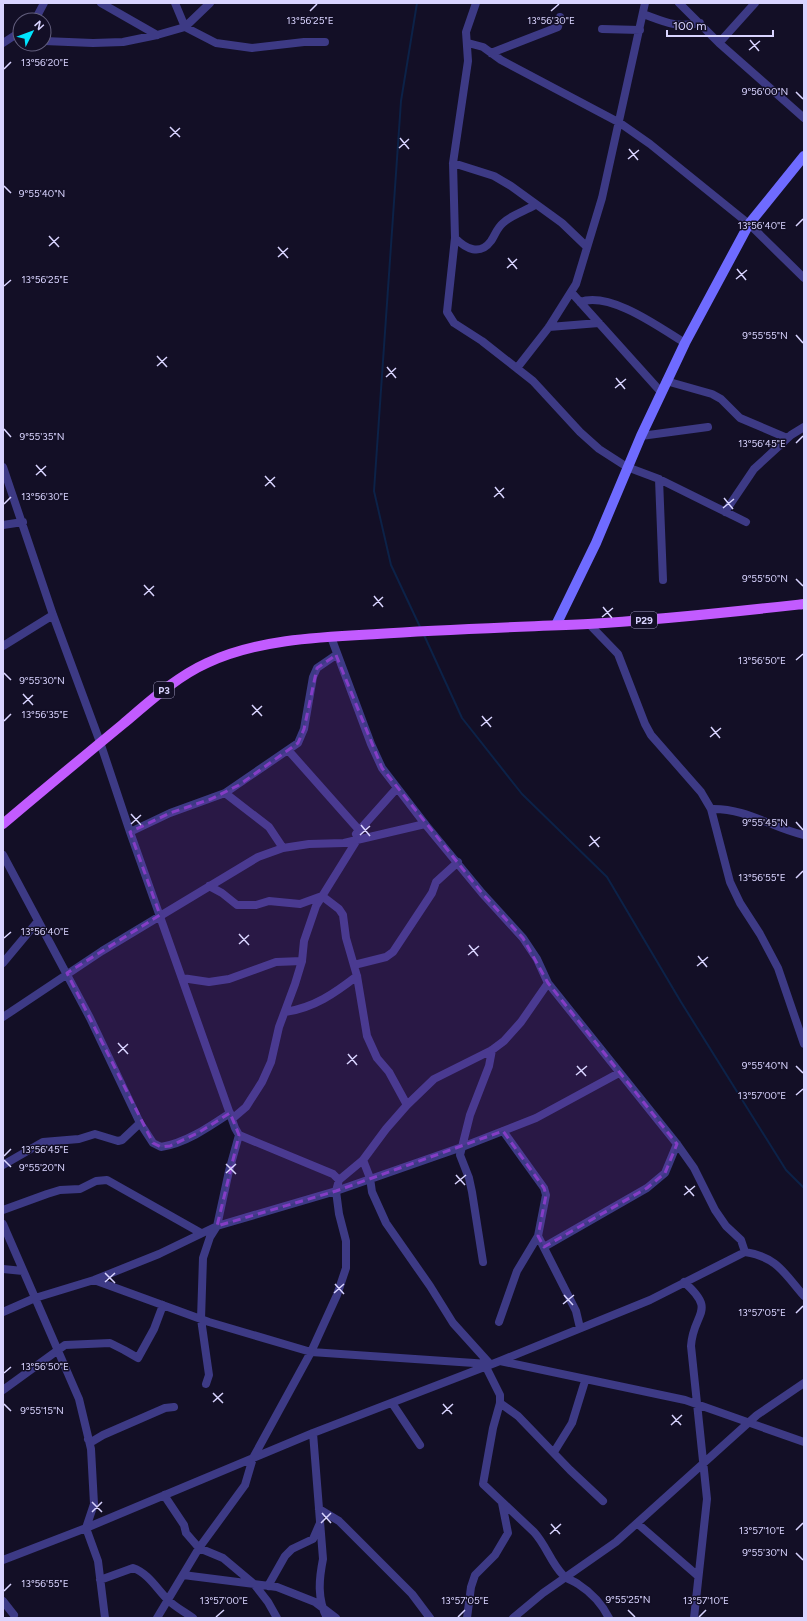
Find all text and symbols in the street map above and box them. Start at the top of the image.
north arrow [12,12,52,52]
scale bar [667,12,773,38]
text: 13°56'25"E [286,14,334,27]
text: 13°56'30"E [527,14,575,27]
text: N [31,18,47,33]
text: 100 m [673,19,707,33]
text: 13°56'20"E [21,56,69,69]
text: 9°56'00"N [742,85,788,98]
text: 9°55'40"N [19,187,65,200]
text: 13°56'40"E [738,219,786,232]
text: 13°56'25"E [21,273,69,286]
text: 9°55'55"N [742,329,788,342]
text: 9°55'35"N [20,430,64,443]
text: 13°56'45"E [738,437,786,450]
text: 13°56'30"E [21,490,69,503]
text: 9°55'50"N [742,572,788,585]
road number: P29 [631,612,657,628]
text: 13°56'50"E [738,654,786,667]
text: 9°55'30"N [19,674,65,687]
road number: P3 [154,682,174,698]
text: 13°56'35"E [22,708,69,721]
text: 9°55'45"N [742,816,788,829]
text: 13°56'55"E [738,871,786,884]
text: 13°56'40"E [21,925,69,938]
text: 9°55'40"N [742,1059,788,1072]
text: 13°57'00"E [738,1089,786,1102]
text: 13°56'45"E [21,1143,69,1156]
text: 9°55'20"N [19,1161,65,1174]
text: 13°57'05"E [738,1306,786,1319]
text: 13°56'50"E [21,1360,69,1373]
text: 9°55'15"N [20,1404,64,1417]
text: 13°57'10"E [739,1524,785,1537]
text: 9°55'30"N [742,1546,788,1559]
text: 13°56'55"E [21,1577,69,1590]
text: 9°55'25"N [605,1593,651,1606]
text: 13°57'00"E [200,1594,248,1607]
text: 13°57'05"E [441,1594,489,1607]
text: 13°57'10"E [683,1594,729,1607]

